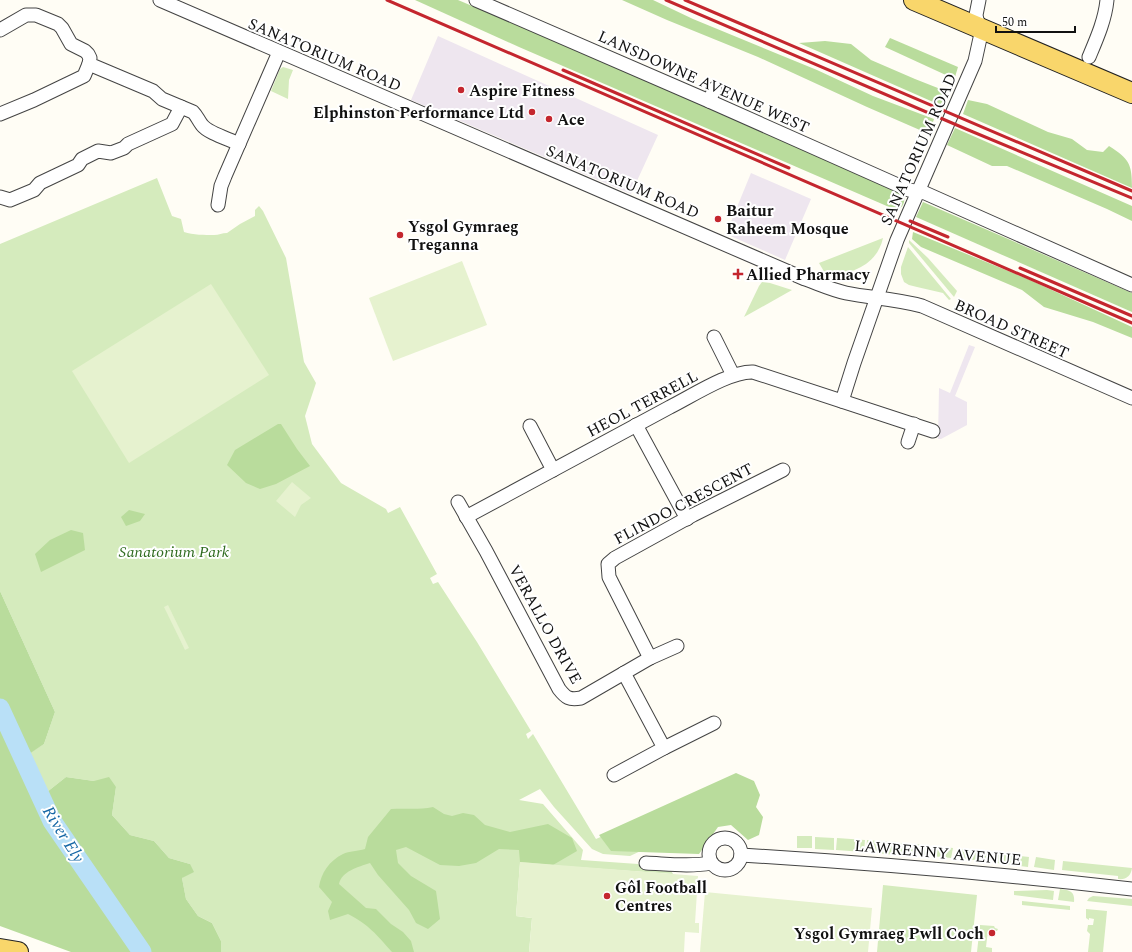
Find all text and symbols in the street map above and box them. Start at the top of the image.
scale bar [996,8,1075,34]
street label: SANATORIUM ROAD [244,12,405,98]
text: 50 m [1002,13,1027,32]
street label: LANSDOWNE AVENUE WEST [594,24,813,140]
street label: SANATORIUM ROAD [875,69,963,229]
place label: Aspire Fitness [469,79,575,103]
marker: Aspire Fitness [456,85,466,95]
place label: Elphinston Performance Ltd [313,101,524,125]
marker: Elphinston Performance Ltd [527,107,537,117]
place label: Ace [557,108,585,132]
marker: Ace [544,114,554,124]
street label: SANATORIUM ROAD [542,139,703,225]
place label: Baitur Raheem Mosque [726,199,849,241]
marker: Baitur Raheem Mosque [713,214,723,224]
place label: Ysgol Gymraeg Treganna [408,215,519,257]
marker: Ysgol Gymraeg Treganna [395,230,405,240]
place label: Allied Pharmacy [746,263,871,287]
marker: Allied Pharmacy [733,269,743,279]
street label: BROAD STREET [950,293,1073,365]
street label: HEOL TERRELL [582,364,703,443]
street label: FLINDO CRESCENT [609,457,758,551]
park label: Sanatorium Park [119,540,230,564]
street label: VERALLO DRIVE [502,560,588,689]
water label: River Ely [35,801,91,868]
street label: LAWRENNY AVENUE [853,834,1022,872]
place label: Gôl Football Centres [615,876,707,918]
marker: Gôl Football Centres [602,891,612,901]
place label: Ysgol Gymraeg Pwll Coch [794,922,984,946]
marker: Ysgol Gymraeg Pwll Coch [987,928,997,938]

